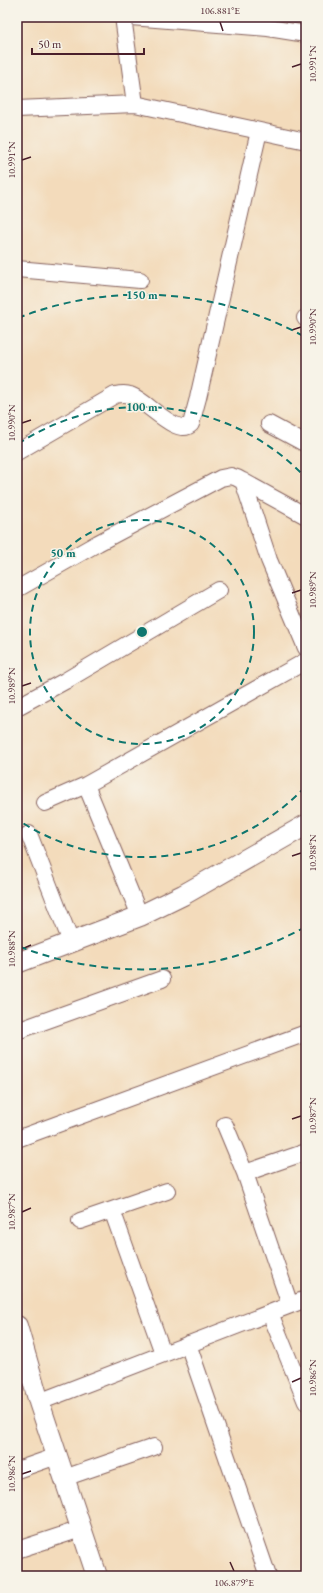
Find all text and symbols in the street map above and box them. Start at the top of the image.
text: 106.881°E [200,4,240,17]
scale bar [32,30,144,56]
text: 50 m [38,36,62,52]
text: 10.991°N [306,45,319,83]
text: 10.991°N [5,141,18,179]
text: 150 m [126,287,158,303]
text: 10.990°N [306,308,319,346]
text: 100 m [126,399,158,415]
text: 10.990°N [5,404,18,442]
text: 50 m [50,545,76,561]
text: 10.989°N [306,571,319,609]
centre of rings [135,625,149,639]
text: 10.989°N [5,667,18,705]
text: 10.988°N [306,834,319,872]
text: 10.988°N [5,930,18,968]
text: 10.987°N [306,1097,319,1135]
text: 10.987°N [5,1193,18,1231]
text: 10.986°N [306,1359,319,1397]
text: 10.986°N [5,1455,18,1493]
text: 106.879°E [214,1576,254,1589]

